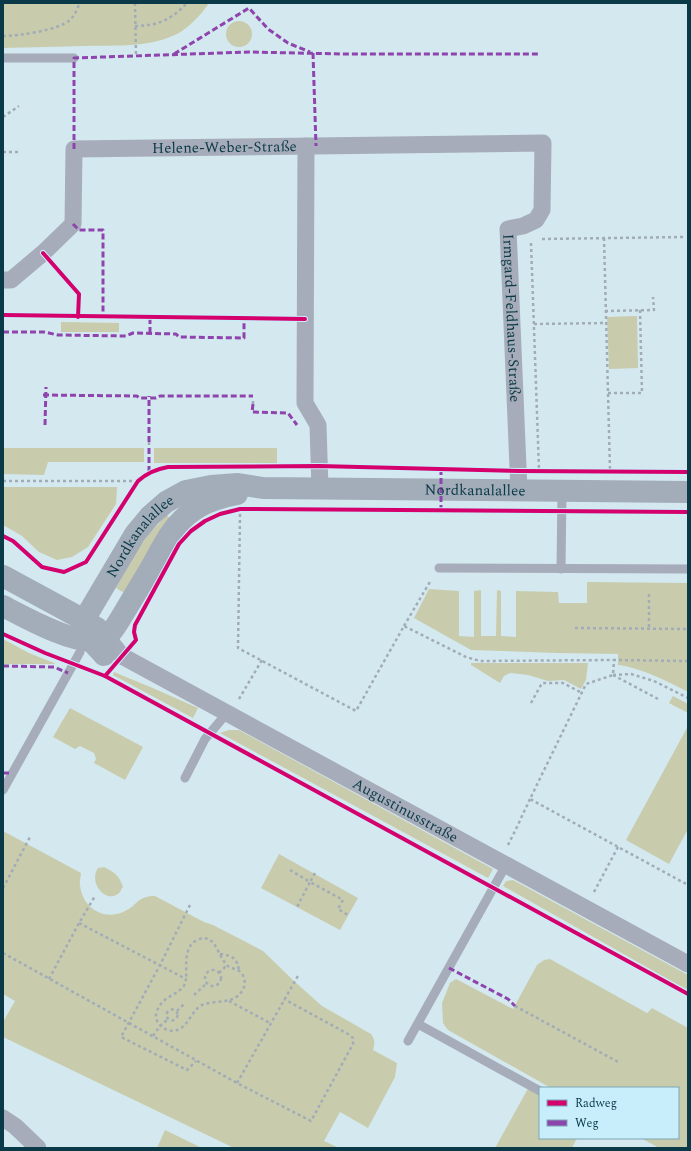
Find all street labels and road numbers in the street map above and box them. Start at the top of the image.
street label: Helene-Weber-Straße [152,135,297,160]
street label: Irmgard-Feldhaus-Straße [496,233,526,403]
street label: Nordkanalallee [425,479,526,502]
street label: Nordkanalallee [101,489,178,582]
street label: Augustinusstraße [348,773,462,849]

